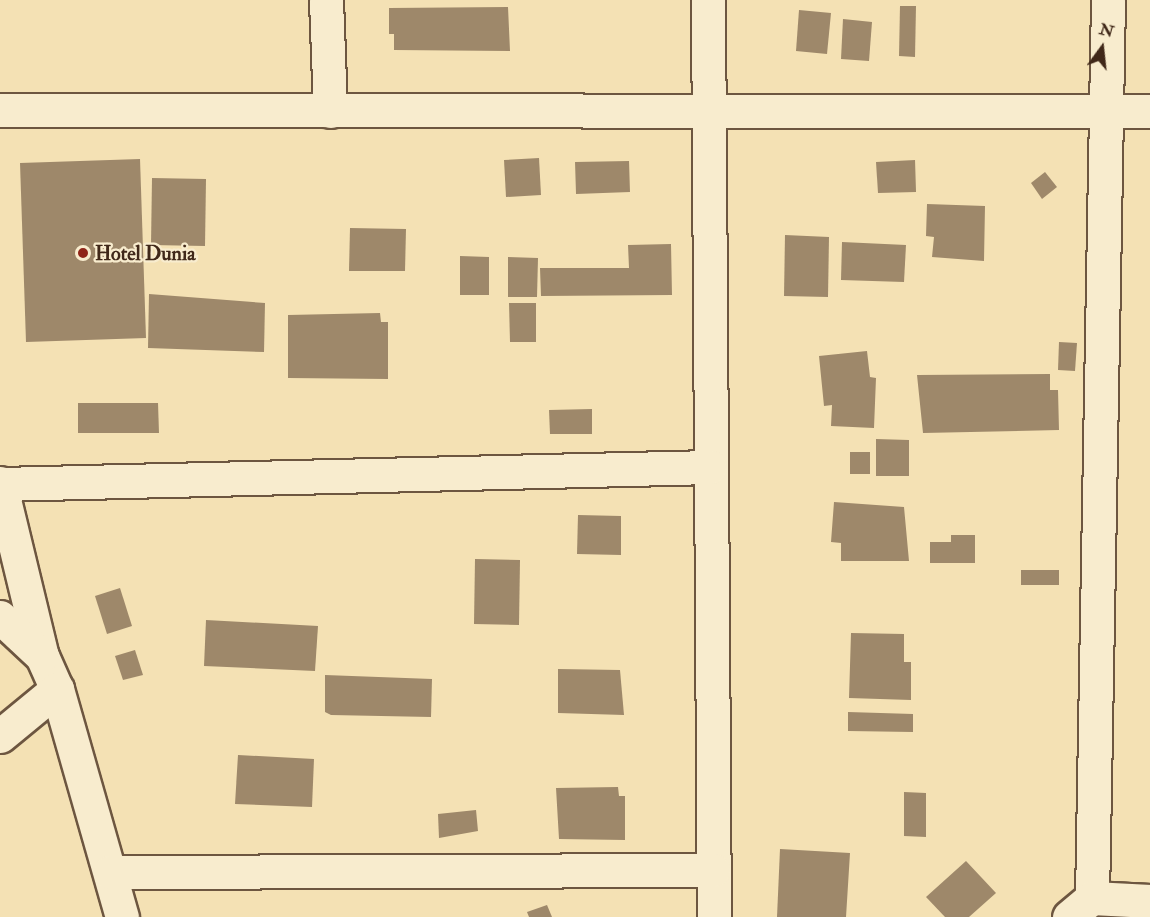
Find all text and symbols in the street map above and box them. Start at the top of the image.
north arrow [1072,18,1132,78]
text: N [1097,19,1116,42]
place label: Hotel Dunia [95,241,195,265]
marker: Hotel Dunia [76,246,90,260]

